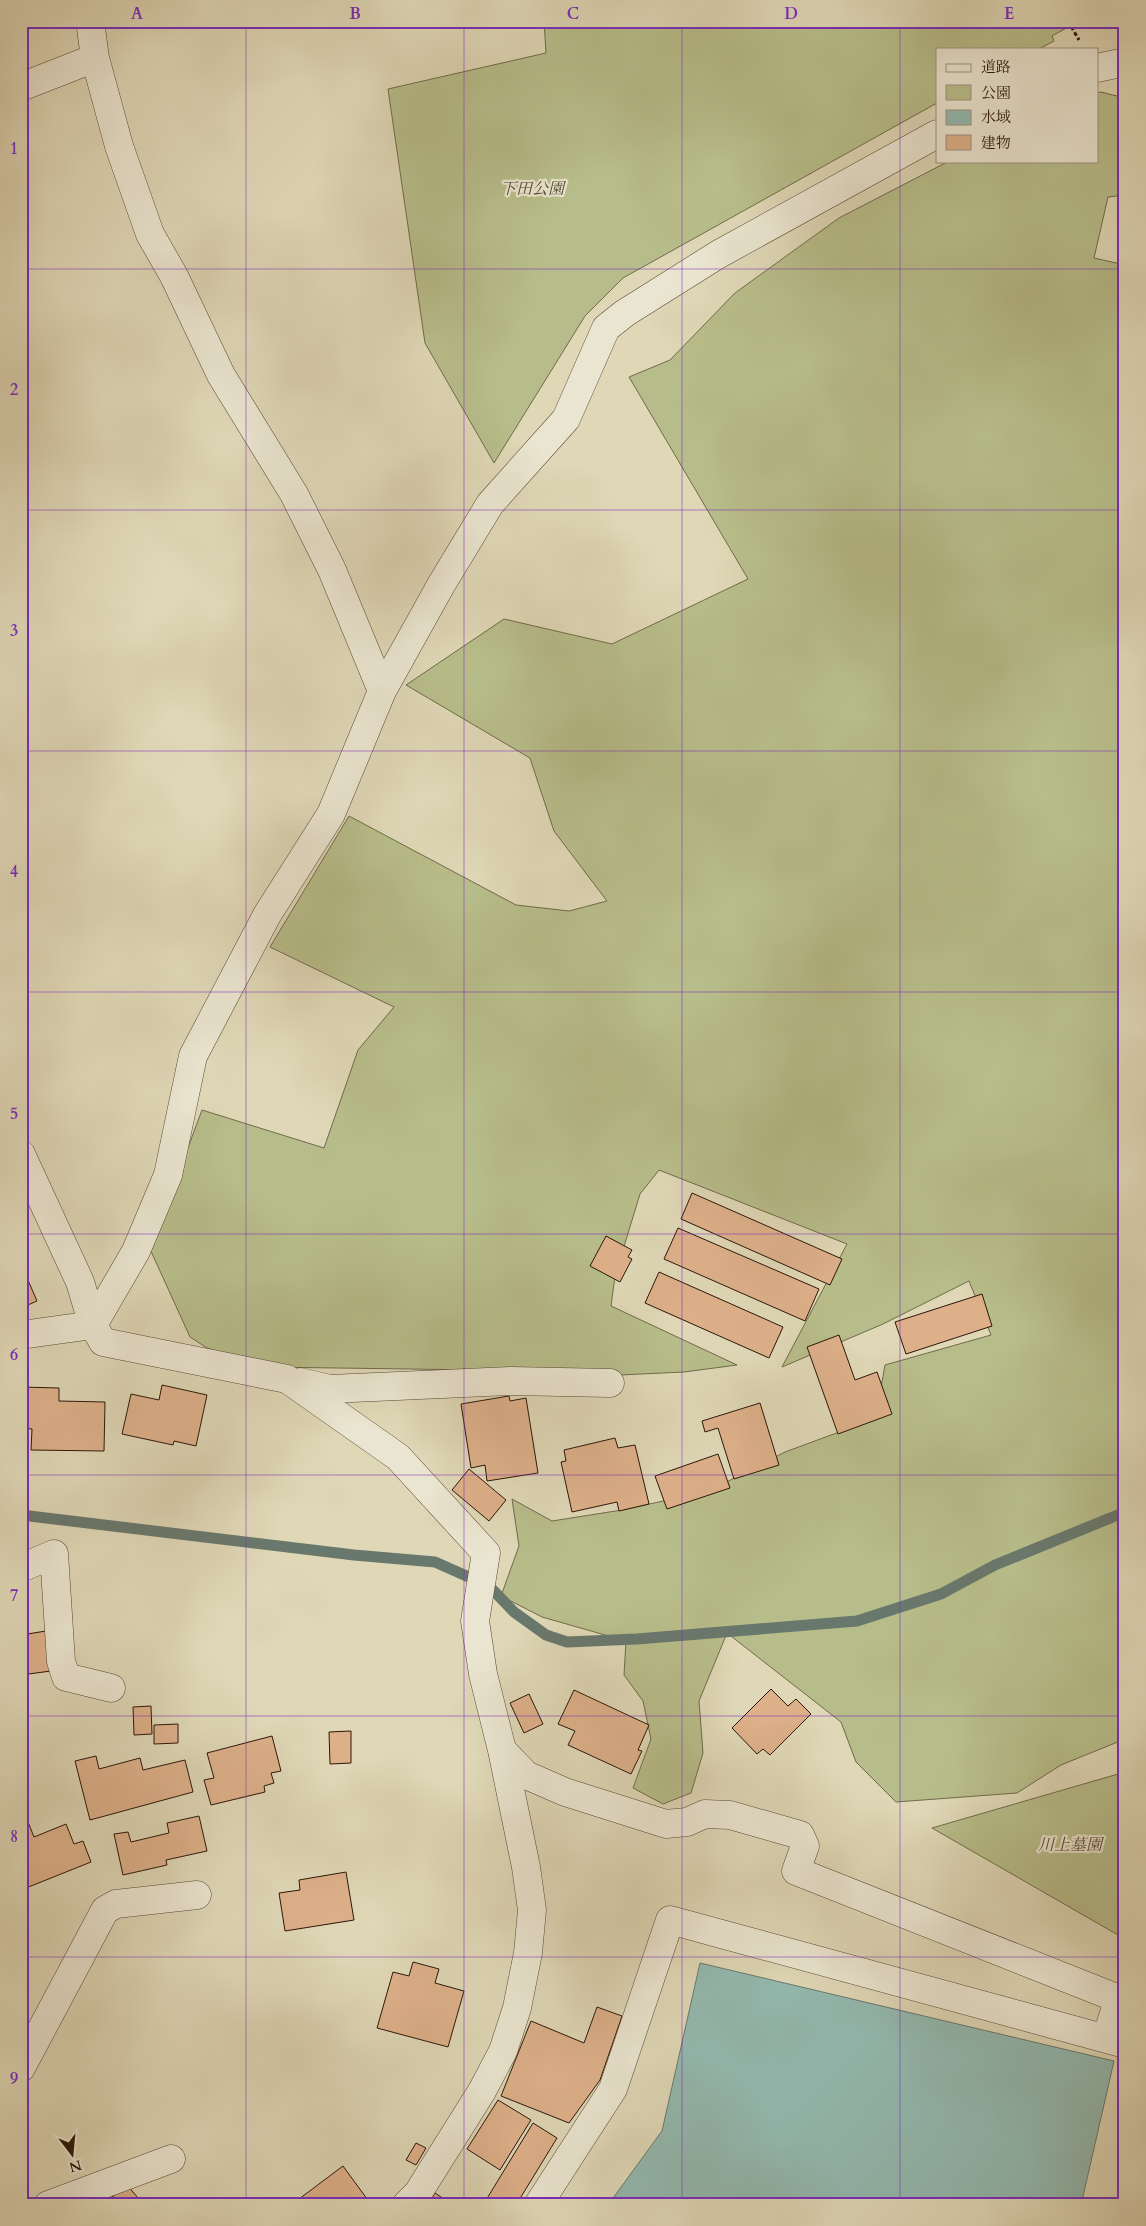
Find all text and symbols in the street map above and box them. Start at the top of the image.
text: A [131,3,143,25]
text: B [349,3,361,25]
text: C [567,3,579,25]
text: D [784,3,798,25]
text: E [1004,3,1014,25]
legend [936,48,1098,162]
text: 道路 [981,57,1011,77]
text: 公園 [981,83,1011,103]
text: 水域 [981,107,1011,127]
text: 建物 [981,133,1011,153]
text: 1 [10,138,18,160]
park label: 下田公園 [500,178,567,200]
text: 2 [10,379,18,401]
text: 3 [10,620,18,642]
text: 4 [10,861,18,883]
text: 5 [10,1103,18,1125]
text: 6 [10,1344,18,1366]
text: 7 [10,1585,18,1607]
text: 8 [10,1826,18,1848]
park label: 川上墓園 [1038,1834,1105,1856]
text: 9 [10,2068,18,2090]
north arrow [48,2128,98,2178]
text: N [67,2155,84,2177]

